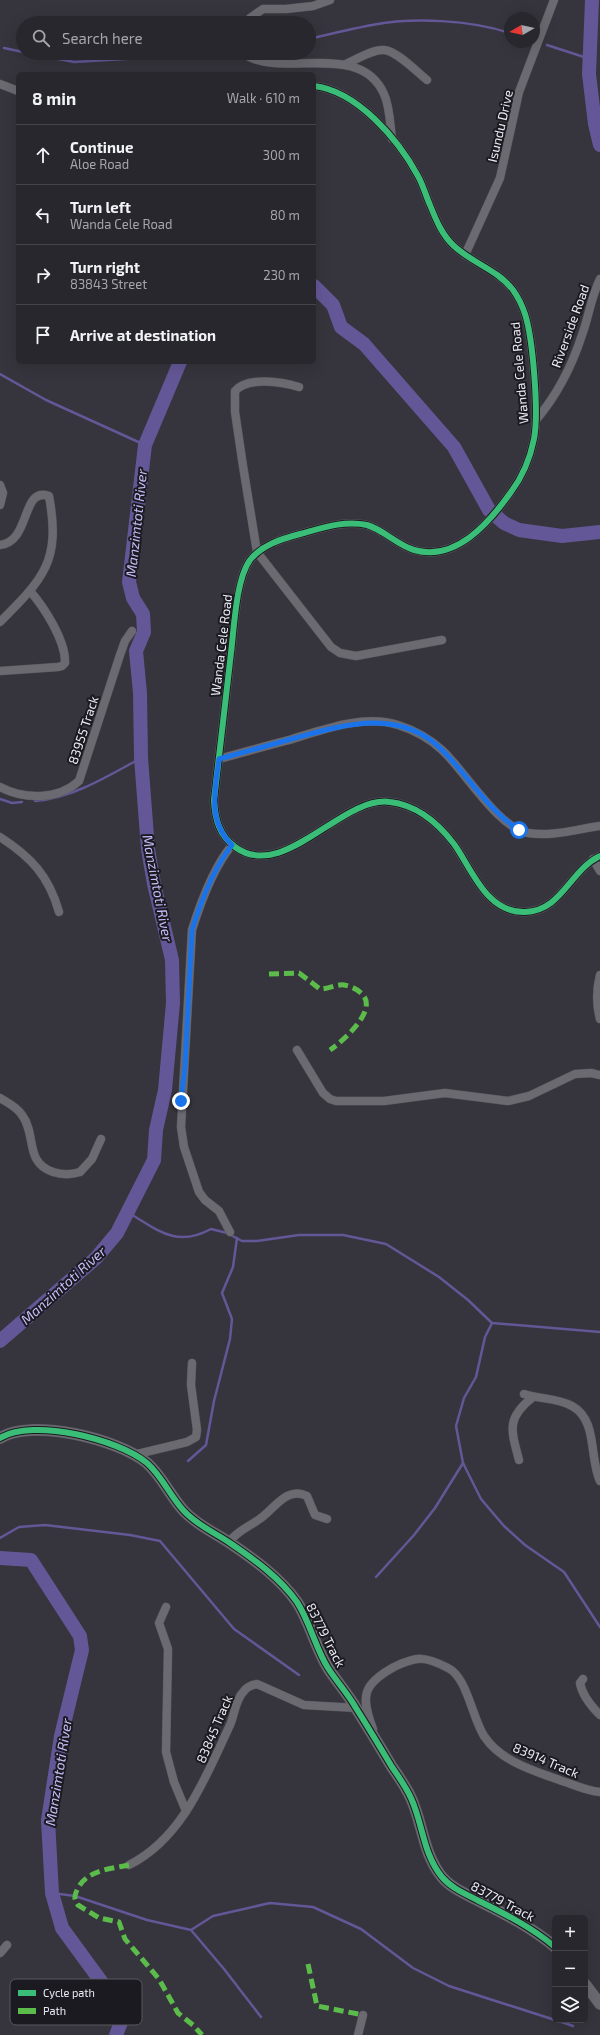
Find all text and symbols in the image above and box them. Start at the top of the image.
north arrow [504,12,540,48]
search box [16,16,316,60]
icon: search [30,27,52,49]
text: Search here [62,29,143,47]
text: 8 min [32,88,76,108]
street label: Isundu Drive [484,88,516,164]
text: Walk · 610 m [227,90,300,106]
text: Continue [70,138,133,156]
icon: ahead [32,144,54,166]
text: 300 m [263,147,300,163]
text: Aloe Road [70,156,129,172]
text: Turn left [70,198,131,216]
icon: left [32,204,54,226]
text: 80 m [270,207,300,223]
text: Wanda Cele Road [70,216,172,232]
text: Turn right [70,258,140,276]
icon: right [32,264,54,286]
text: 230 m [263,267,300,283]
text: 83843 Street [70,276,147,292]
street label: Riverside Road [548,282,592,370]
street label: Wanda Cele Road [507,321,531,425]
icon: arrive [32,324,54,346]
text: Arrive at destination [70,326,216,344]
water label: Manzimtoti River [122,468,150,578]
street label: Wanda Cele Road [207,593,235,697]
street label: 83955 Track [64,694,102,766]
route start [510,821,528,839]
water label: Manzimtoti River [139,833,177,943]
route end [172,1092,190,1110]
water label: Manzimtoti River [17,1242,109,1328]
street label: 83779 Track [303,1600,349,1670]
street label: 83845 Track [193,1692,236,1765]
water label: Manzimtoti River [41,1717,75,1827]
street label: 83914 Track [511,1739,582,1781]
street label: 83779 Track [468,1877,538,1925]
map controls [552,1915,588,2023]
button: + [552,1915,588,1951]
button: − [552,1951,588,1987]
legend [10,1979,142,2025]
text: Cycle path [43,1986,95,1999]
button: layers [552,1987,588,2023]
text: Path [43,2004,66,2017]

